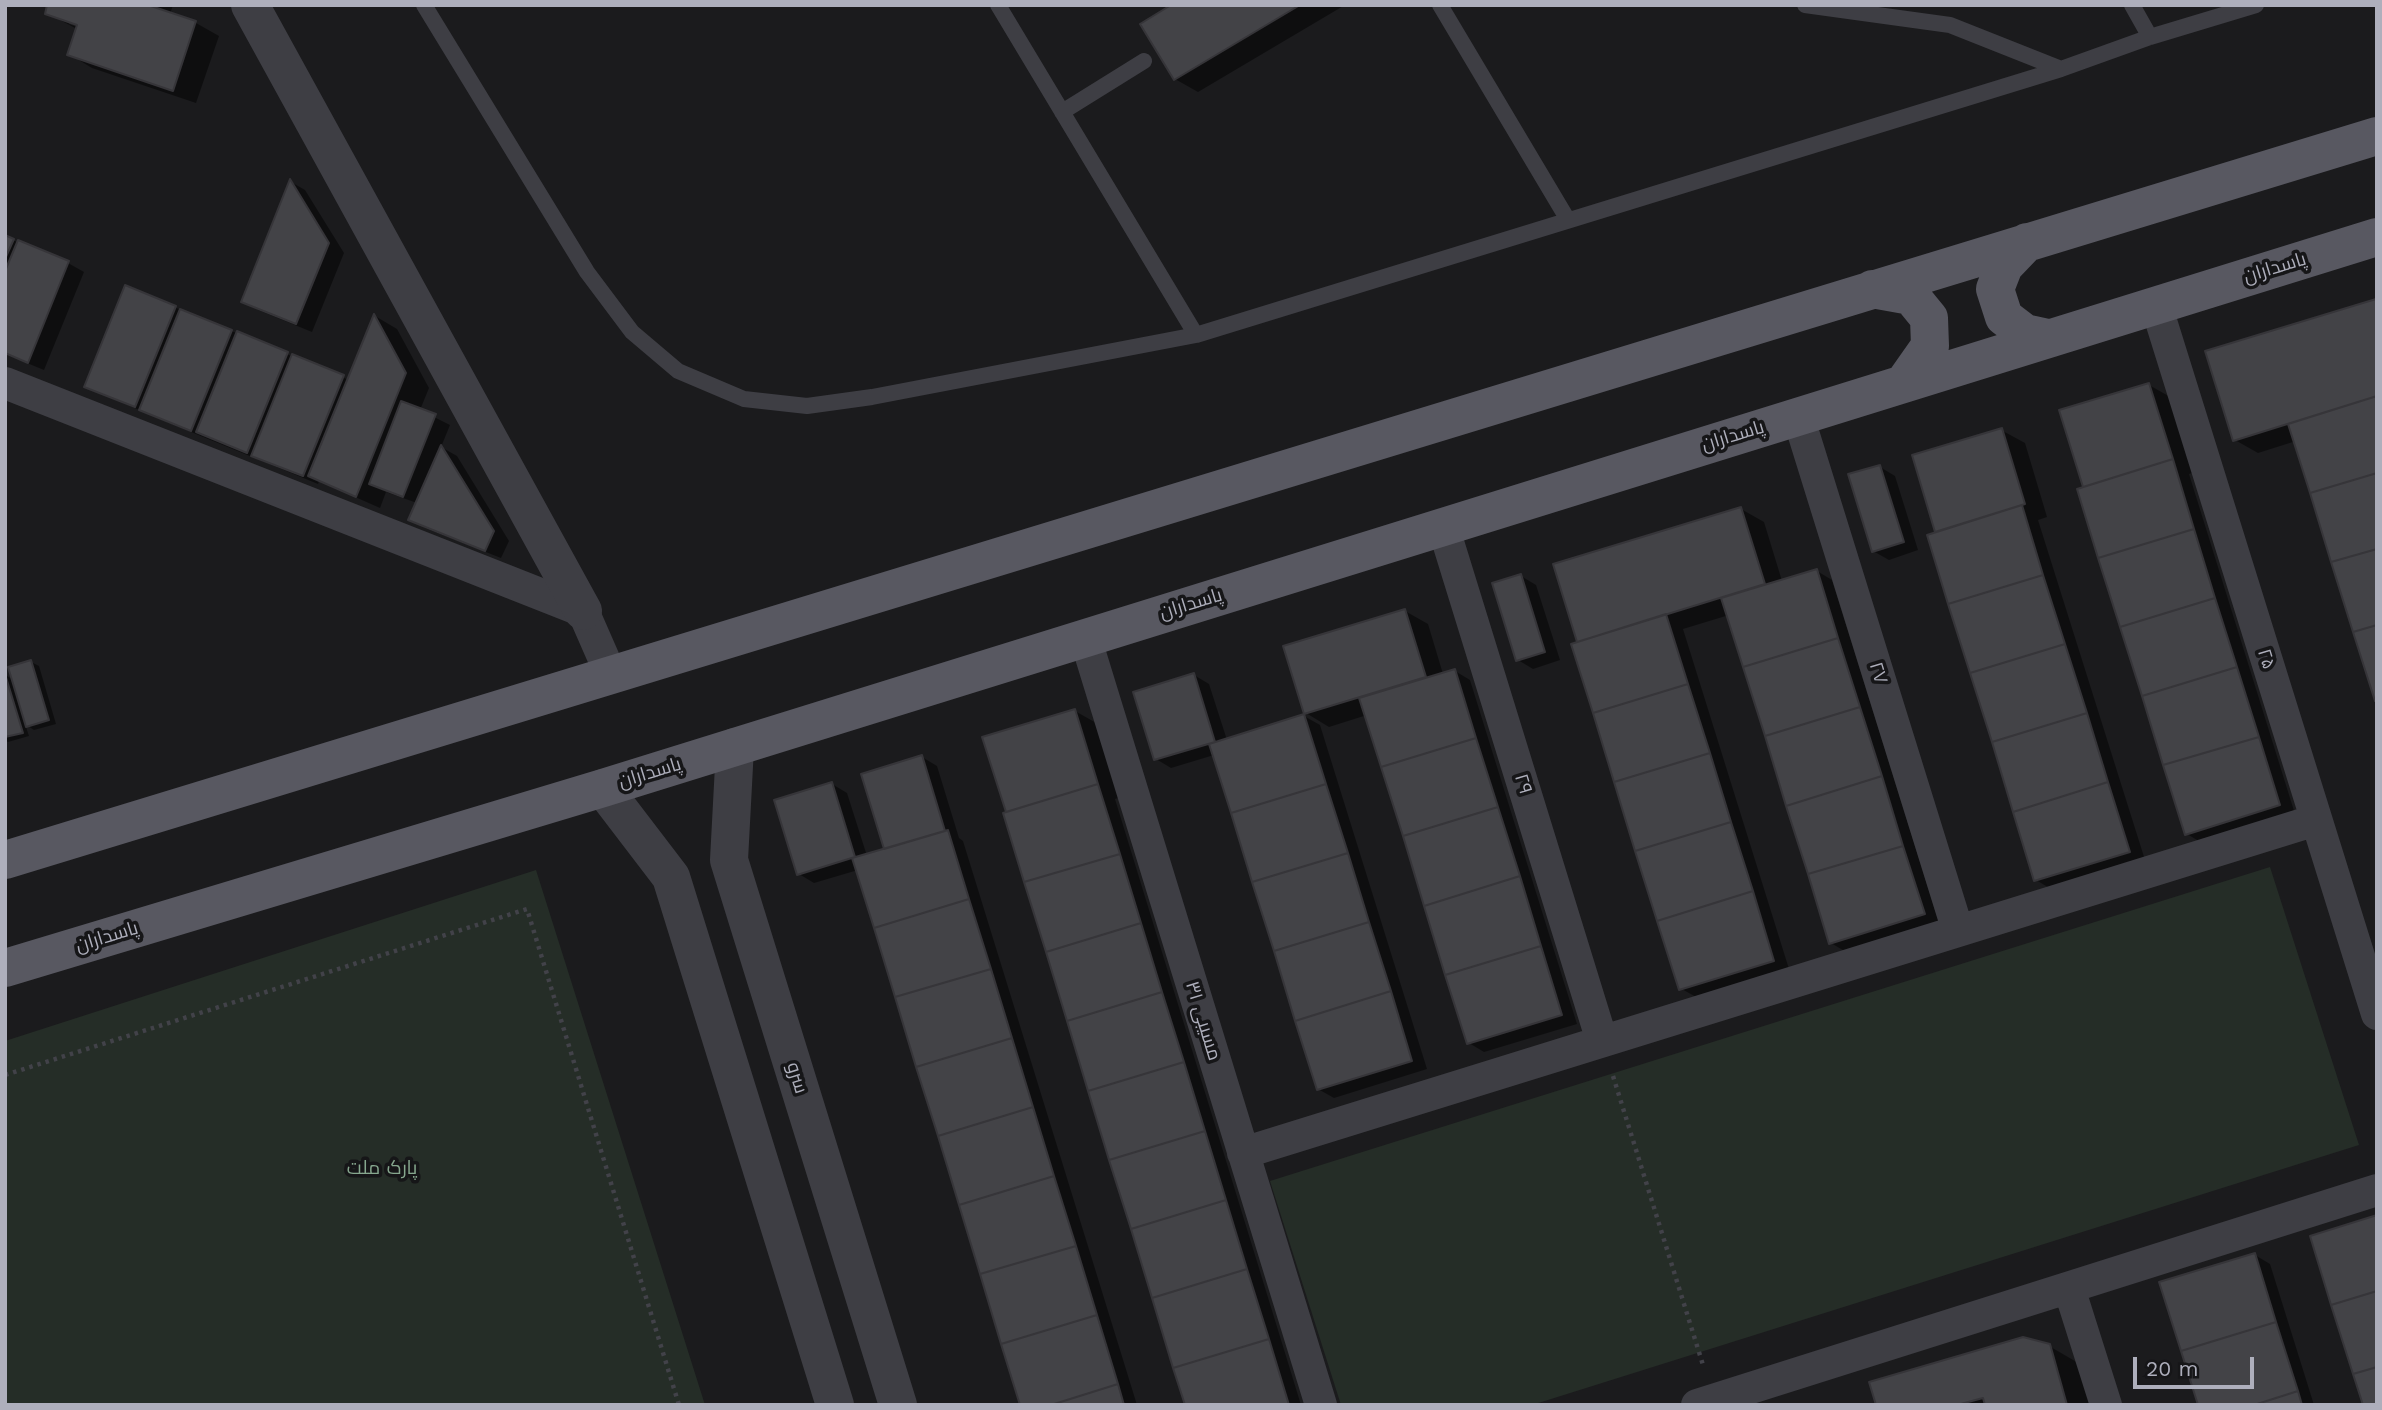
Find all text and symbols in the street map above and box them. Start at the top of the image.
street label: پاسداران [2241,248,2309,288]
street label: پاسداران [1699,416,1767,456]
street label: پاسداران [1157,584,1225,624]
street label: ۲۵ [2252,646,2280,672]
street label: ۲۷ [1864,659,1892,687]
street label: پاسداران [616,753,684,793]
street label: ۲۹ [1509,771,1537,797]
street label: پاسداران [73,917,141,957]
street label: ۳۱ مسیبی [1180,979,1226,1063]
street label: سرو [782,1060,812,1096]
park label: پارک ملت [347,1157,417,1179]
scale bar [2137,1344,2258,1388]
text: 20 m [2146,1356,2198,1381]

